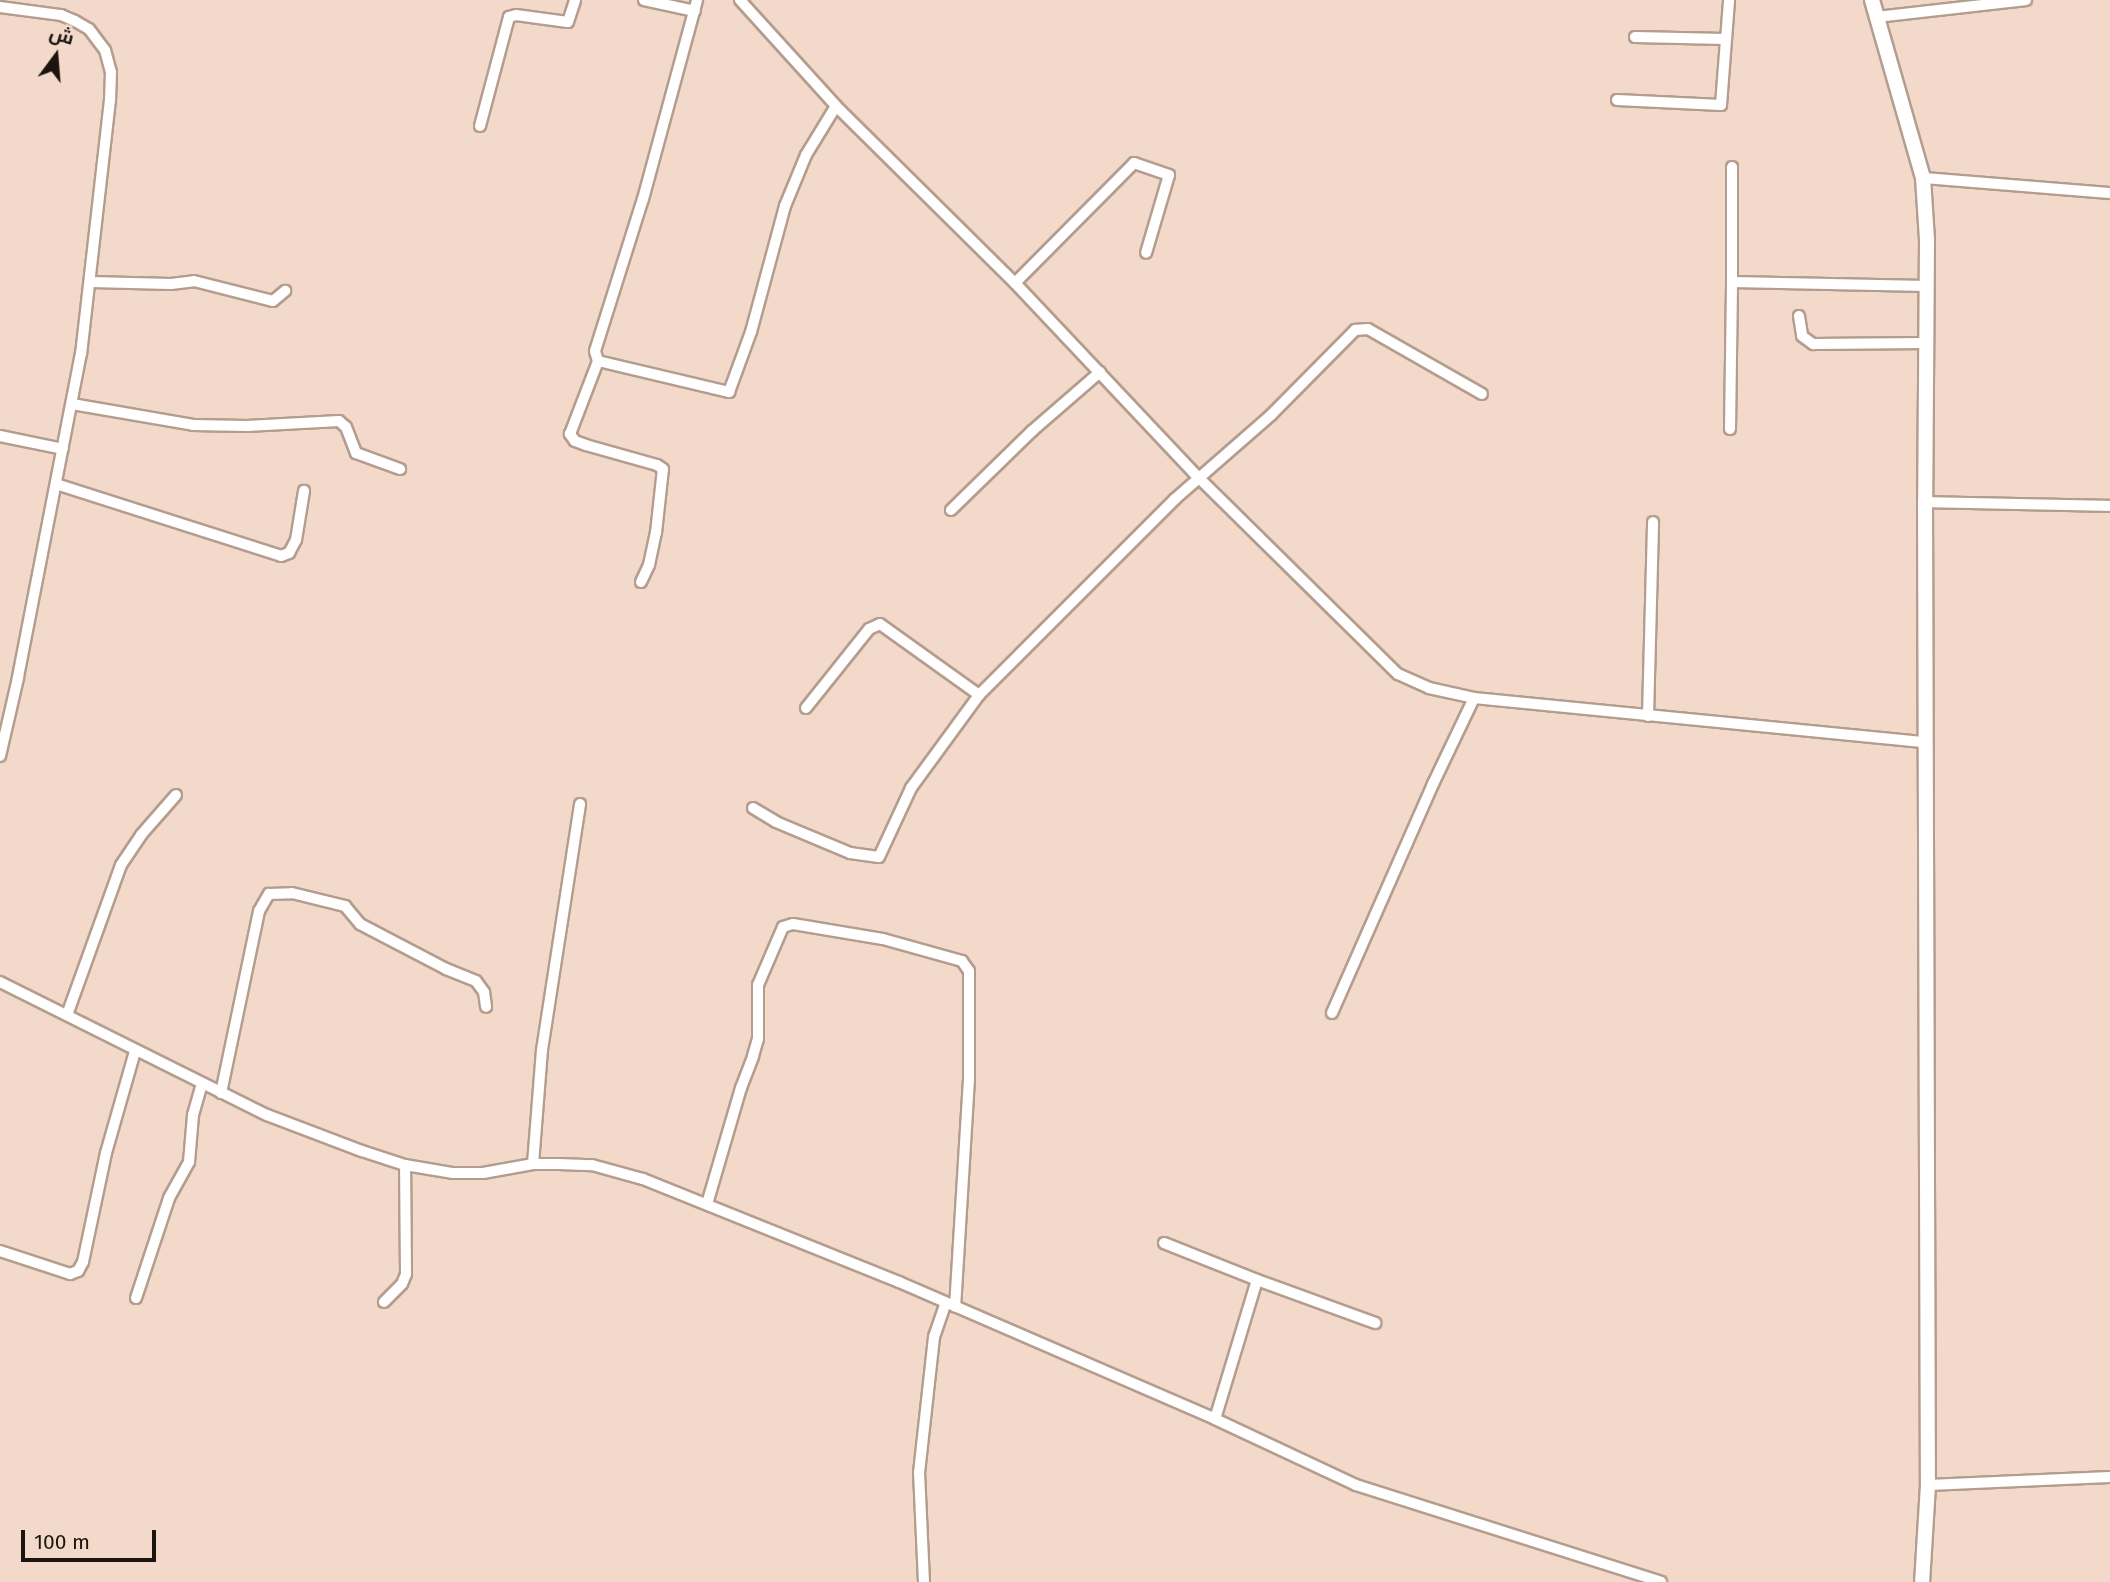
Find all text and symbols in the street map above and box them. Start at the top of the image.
north arrow [21,21,91,91]
text: ش [47,21,77,50]
scale bar [24,1516,159,1560]
text: 100 m [34,1529,90,1555]

